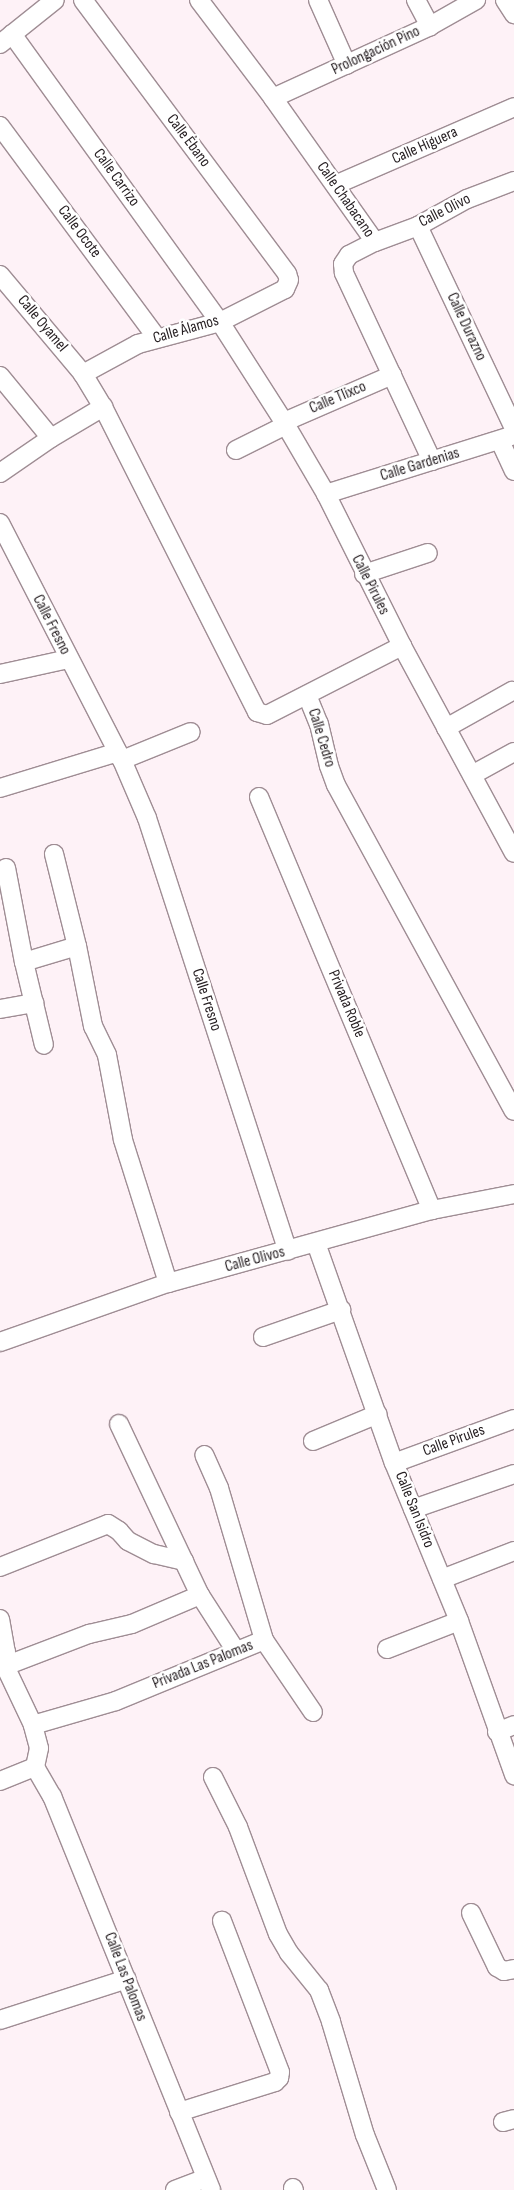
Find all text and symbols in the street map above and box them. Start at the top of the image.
street label: Prolongación Pino [329,22,423,80]
street label: Calle Ébano [162,111,214,171]
street label: Calle Higuera [389,123,461,169]
street label: Calle Carrizo [89,145,143,211]
street label: Calle Chabacano [312,158,378,242]
street label: Calle Olivo [416,190,474,232]
street label: Calle Ocote [53,202,105,262]
street label: Calle Durazno [442,290,490,364]
street label: Calle Oyamel [13,292,71,356]
street label: Calle Álamos [151,311,221,349]
street label: Calle Tlixco [307,377,369,419]
street label: Calle Gardenias [378,444,462,486]
street label: Calle Pirules [347,552,393,618]
street label: Calle Fresno [28,592,74,658]
street label: Calle Cedro [303,706,339,770]
street label: Calle Fresno [187,966,225,1034]
street label: Privada Roble [323,967,369,1041]
street label: Calle Olivos [223,1243,287,1277]
street label: Calle Pirules [420,1421,488,1461]
street label: Calle San Isidro [390,1469,438,1551]
street label: Privada Las Palomas [150,1636,256,1694]
street label: Calle Las Palomas [99,1930,151,2024]

